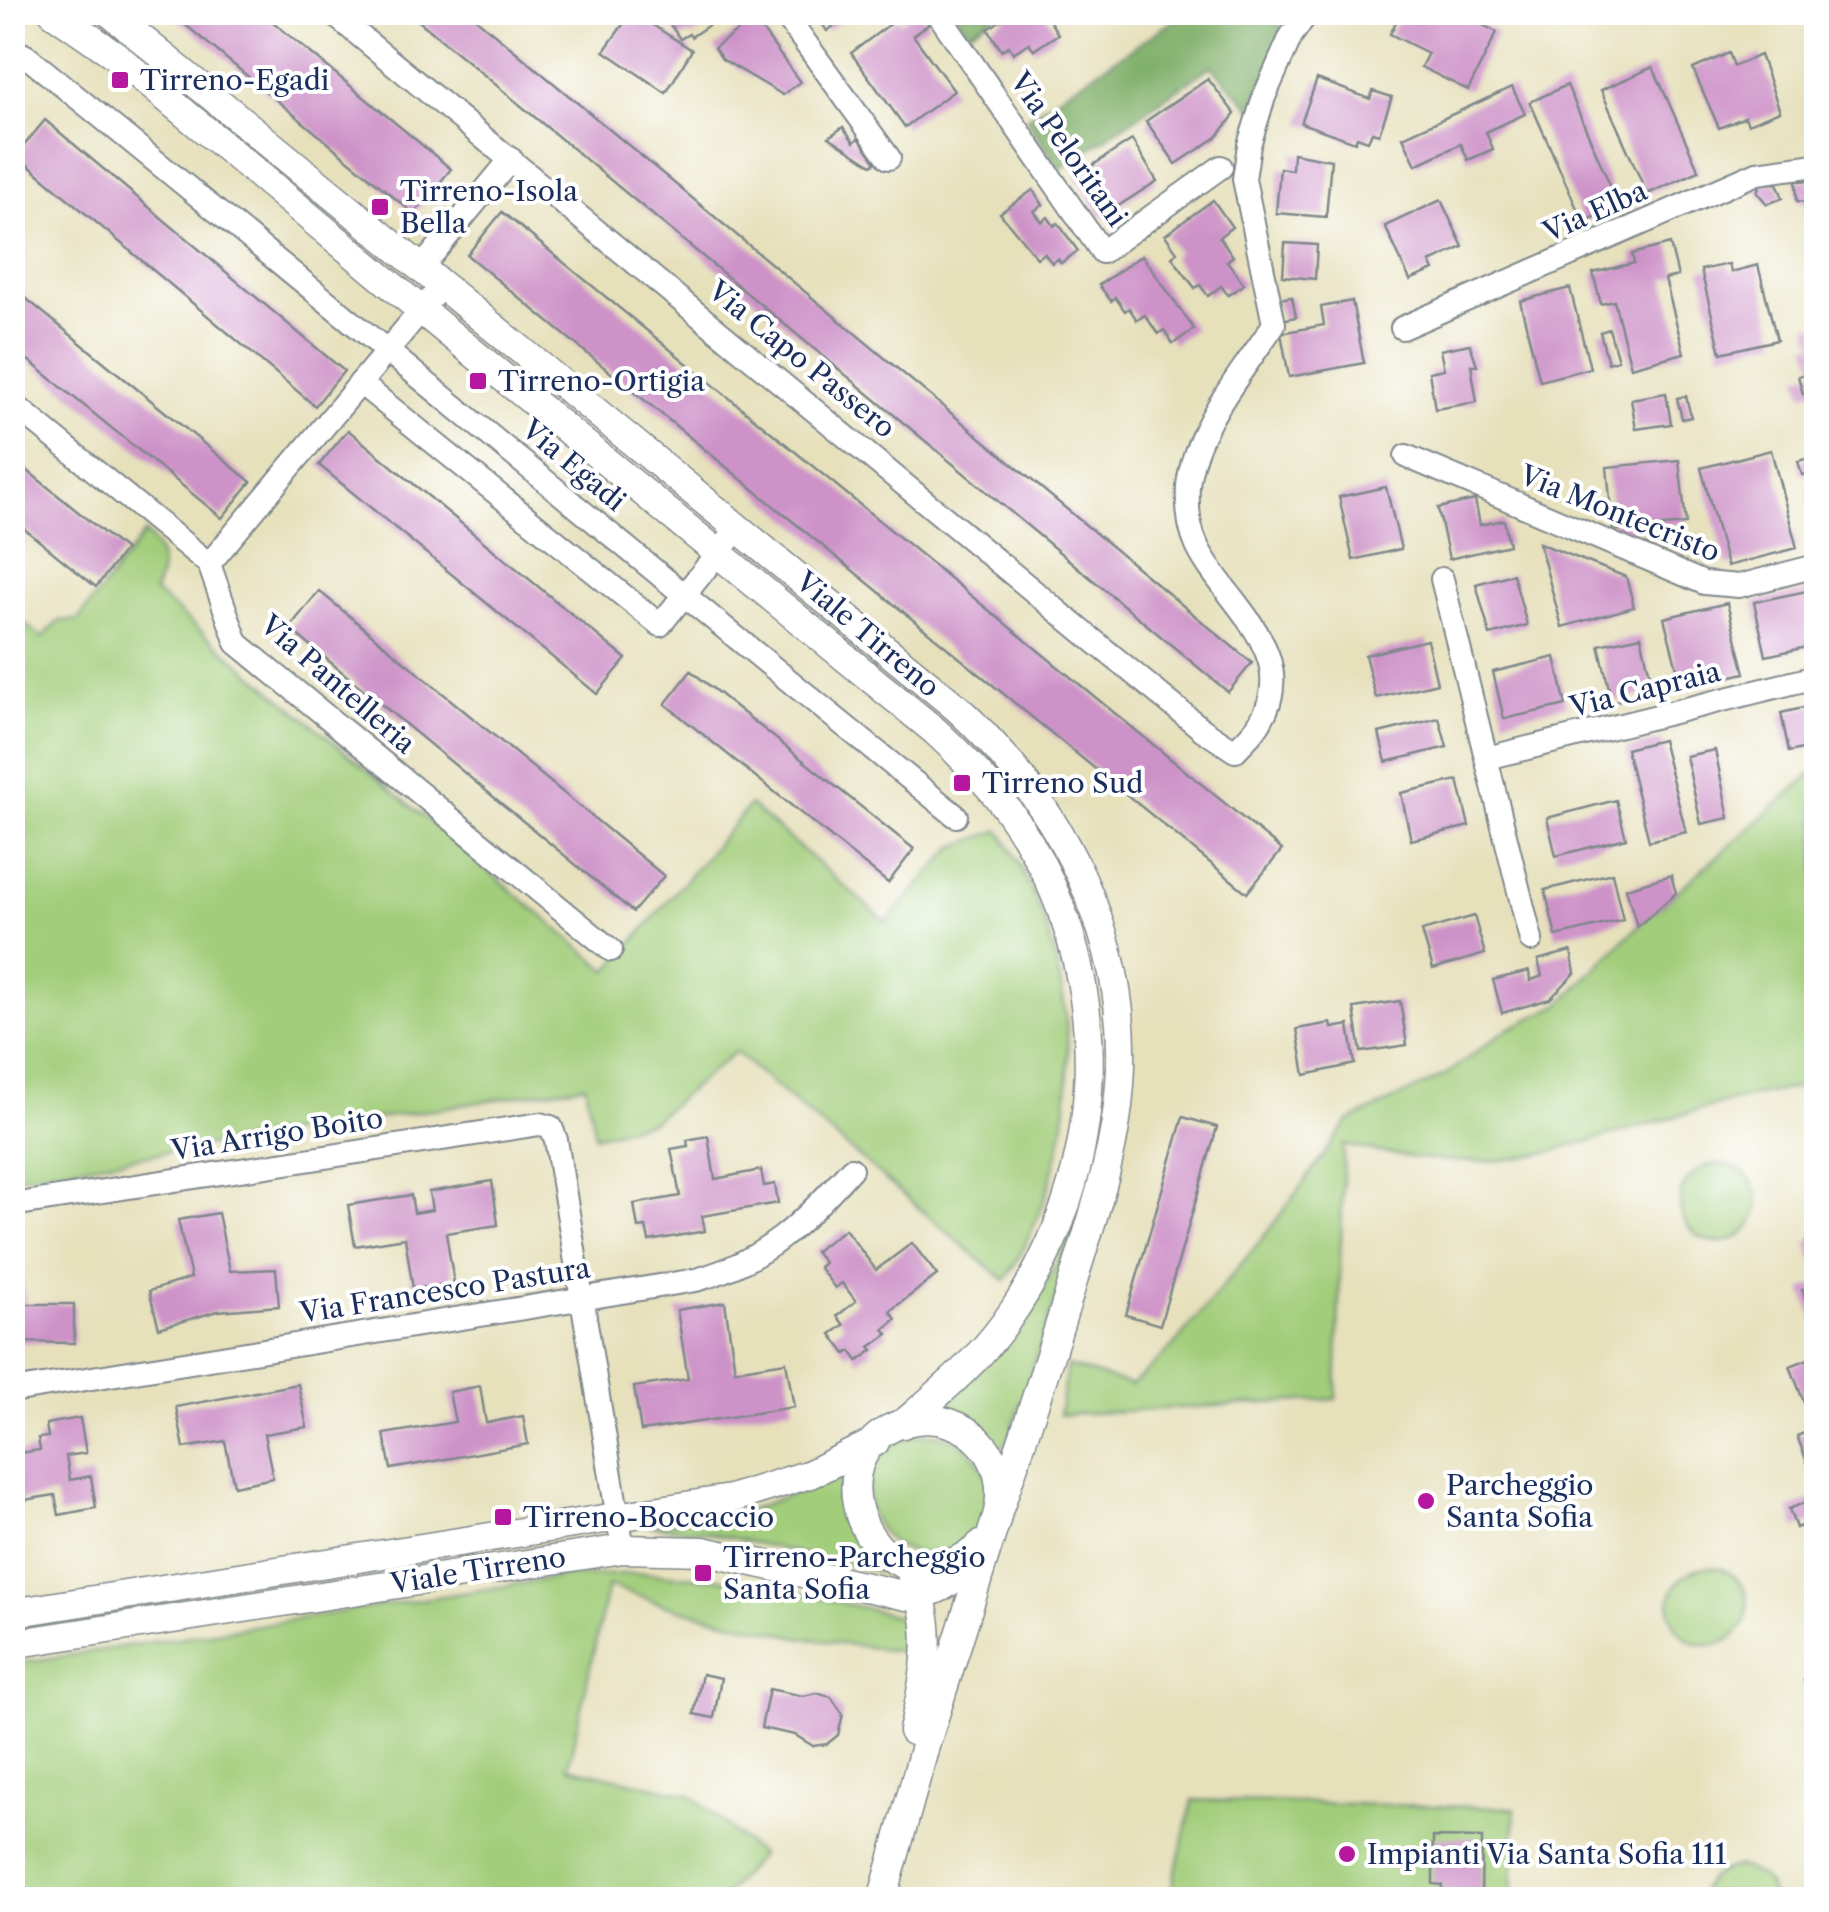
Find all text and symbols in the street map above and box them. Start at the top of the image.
place label: Tirreno-Egadi [140,63,329,97]
street label: Via Peloritani [1003,64,1135,233]
marker: Tirreno-Egadi [109,69,131,91]
street label: Via Elba [1537,173,1652,249]
place label: Tirreno-Isola Bella [400,174,578,240]
marker: Tirreno-Isola Bella [369,196,391,218]
street label: Via Capo Passero [701,273,902,445]
place label: Tirreno-Ortigia [498,364,705,398]
marker: Tirreno-Ortigia [467,370,489,392]
street label: Via Egadi [515,411,633,518]
street label: Via Montecristo [1514,457,1725,569]
street label: Viale Tirreno [789,563,947,704]
street label: Via Pantelleria [253,607,423,761]
street label: Via Capraia [1565,654,1724,724]
place label: Tirreno Sud [982,766,1143,800]
marker: Tirreno Sud [951,772,973,794]
street label: Via Arrigo Boito [168,1100,385,1168]
street label: Via Francesco Pastura [297,1250,593,1330]
place label: Parcheggio Santa Sofia [1446,1468,1593,1534]
marker: Parcheggio Santa Sofia [1415,1490,1437,1512]
place label: Tirreno-Boccaccio [523,1500,774,1534]
marker: Tirreno-Boccaccio [492,1506,514,1528]
street label: Viale Tirreno [387,1539,568,1601]
place label: Tirreno-Parcheggio Santa Sofia [723,1540,986,1606]
marker: Tirreno-Parcheggio Santa Sofia [692,1562,714,1584]
place label: Impianti Via Santa Sofia 111 [1367,1837,1727,1871]
marker: Impianti Via Santa Sofia 111 [1336,1843,1358,1865]

